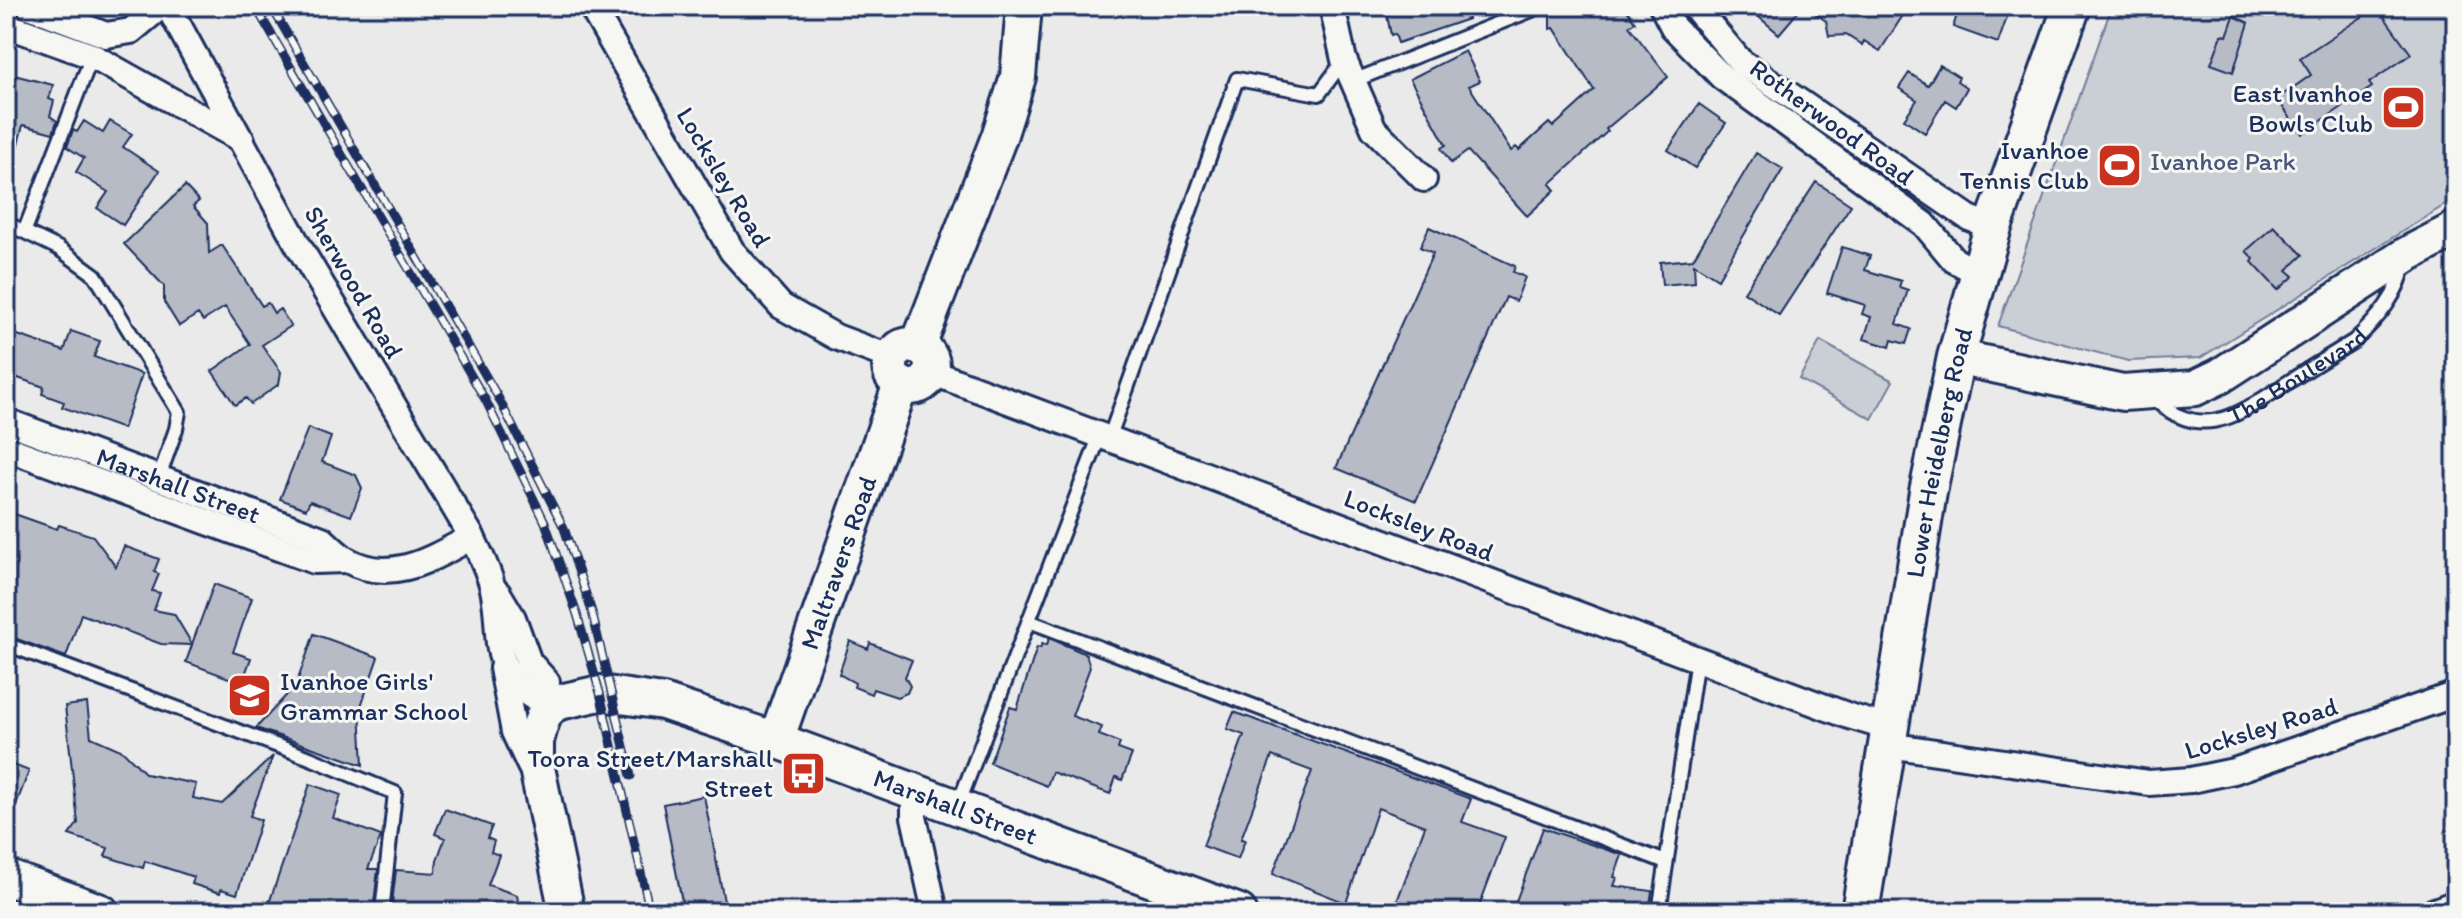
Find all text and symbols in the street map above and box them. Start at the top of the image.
street label: Rotherwood Road [1744,52,1920,192]
place label: East Ivanhoe Bowls Club [2233,77,2373,139]
sports icon: East Ivanhoe Bowls Club [2380,84,2428,132]
street label: Locksley Road [670,101,778,253]
place label: Ivanhoe Tennis Club [1960,134,2089,196]
sports icon: Ivanhoe Tennis Club [2096,141,2144,189]
park label: Ivanhoe Park [2150,145,2296,177]
street label: Sherwood Road [297,200,411,364]
street label: The Boulevard [2223,320,2375,432]
street label: Lower Heidelberg Road [1898,324,1980,580]
street label: Marshall Street [92,440,265,531]
street label: Maltravers Road [793,471,884,654]
street label: Locksley Road [1340,482,1498,568]
place label: Ivanhoe Girls' Grammar School [280,665,468,727]
school or university icon: Ivanhoe Girls' Grammar School [225,672,273,720]
street label: Locksley Road [2181,690,2341,766]
place label: Toora Street/Marshall Street [527,742,773,804]
bus stop icon: Toora Street/Marshall Street [780,749,828,797]
street label: Marshall Street [869,762,1042,852]

